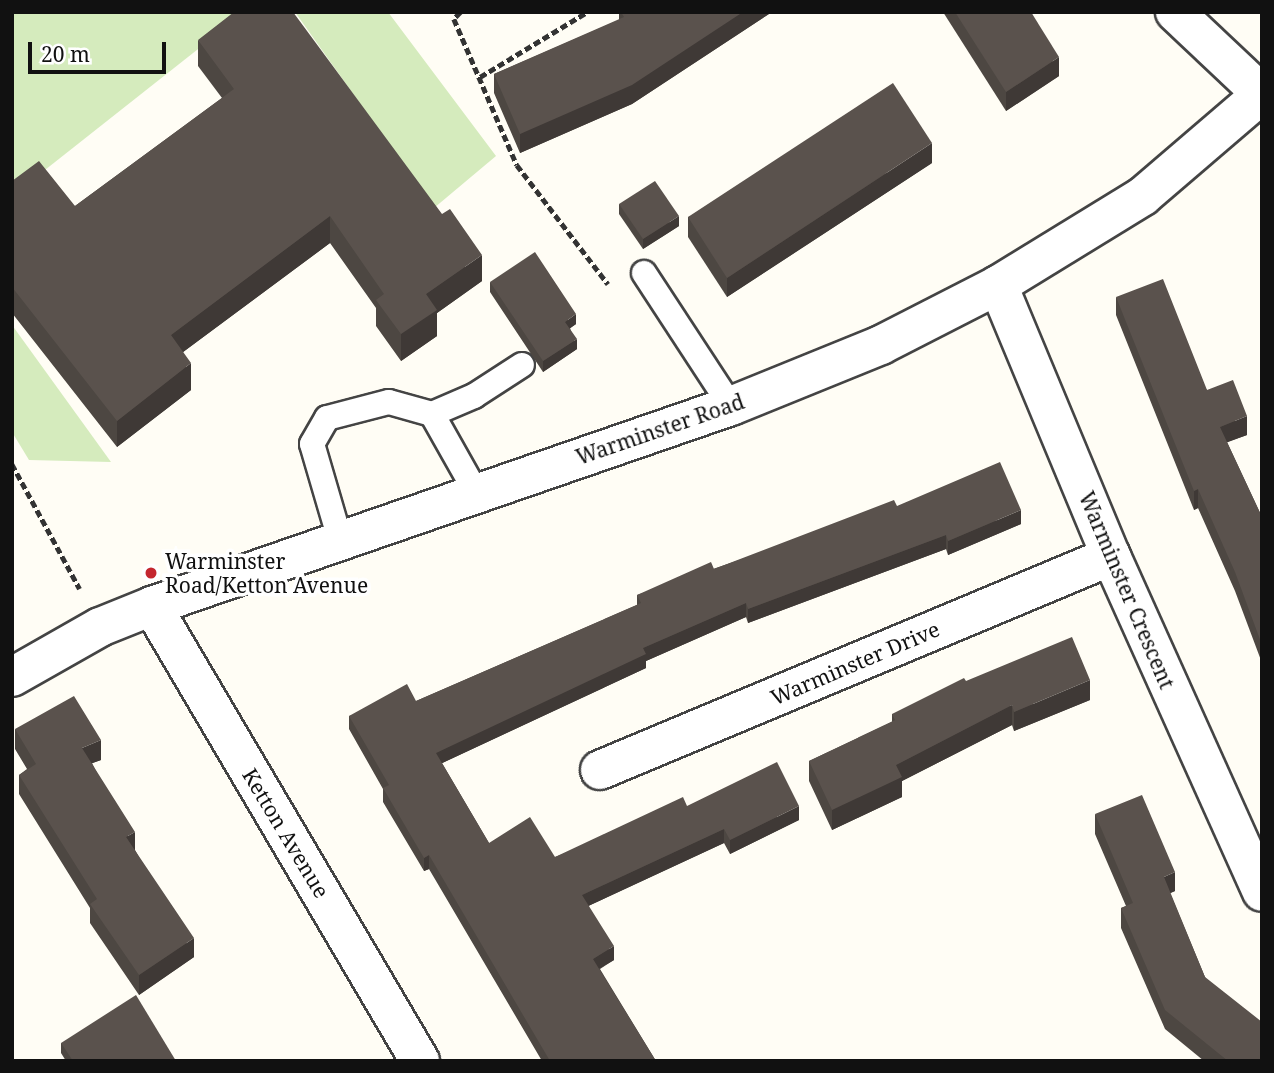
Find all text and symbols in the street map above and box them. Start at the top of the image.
scale bar [32,28,170,72]
text: 20 m [41,40,90,68]
street label: Warminster Road [573,388,747,470]
street label: Warminster Crescent [1074,488,1180,692]
place label: Warminster Road/Ketton Avenue [165,548,368,598]
marker: Warminster Road/Ketton Avenue [143,565,159,581]
street label: Warminster Drive [767,616,943,710]
street label: Ketton Avenue [237,764,335,902]

